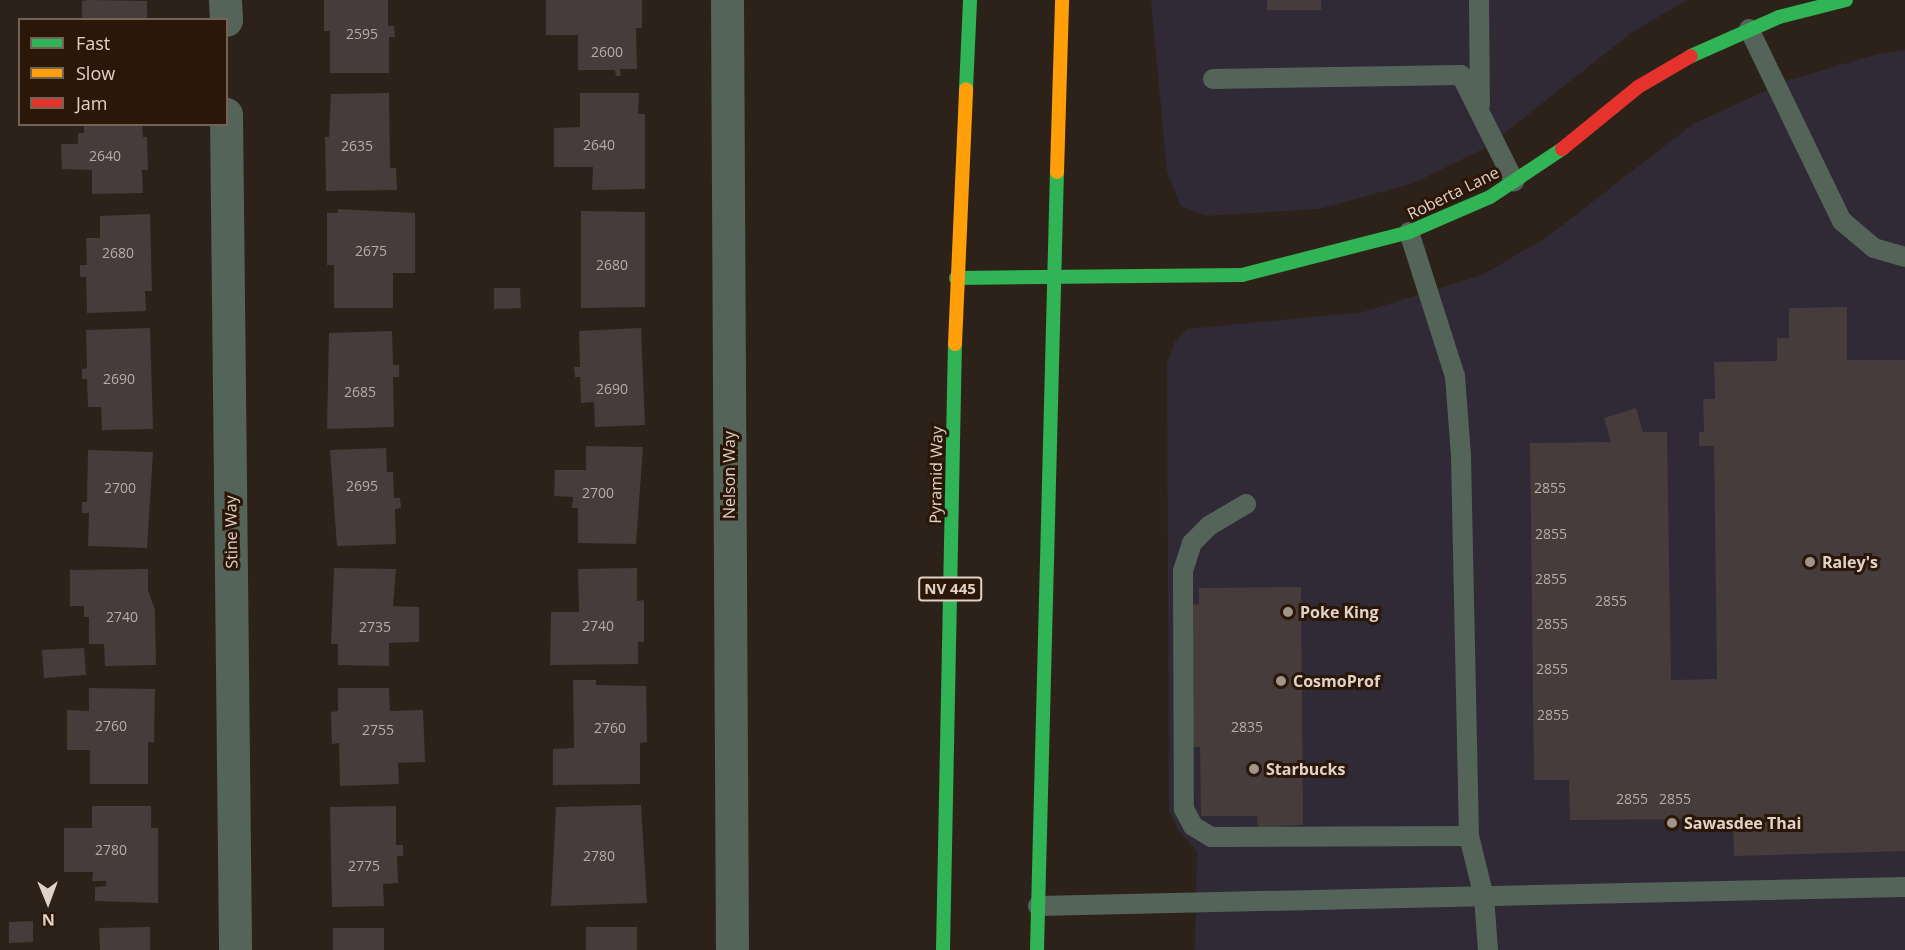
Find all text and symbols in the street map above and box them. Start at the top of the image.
legend [18,18,228,126]
house number: 2595 [346,26,378,42]
text: Fast [76,31,110,55]
house number: 2600 [591,44,623,60]
text: Slow [76,61,115,85]
text: Jam [76,91,108,115]
house number: 2640 [583,137,615,153]
house number: 2635 [341,138,373,154]
house number: 2640 [89,148,121,164]
street label: Roberta Lane [1404,163,1502,223]
house number: 2675 [355,243,387,259]
house number: 2680 [102,245,134,261]
house number: 2680 [596,257,628,273]
house number: 2690 [103,371,135,387]
house number: 2690 [596,381,628,397]
house number: 2685 [344,384,376,400]
street label: Pyramid Way [926,426,946,524]
street label: Nelson Way [719,431,739,519]
house number: 2695 [346,478,378,494]
house number: 2700 [104,480,136,496]
house number: 2855 [1534,480,1566,496]
house number: 2700 [582,485,614,501]
street label: Stine Way [221,495,241,569]
house number: 2855 [1535,526,1567,542]
place label: Raley's [1822,552,1878,572]
marker: Raley's [1803,555,1817,569]
house number: 2855 [1535,571,1567,587]
road number: NV 445 [917,577,983,601]
house number: 2855 [1595,593,1627,609]
place label: Poke King [1300,602,1379,622]
marker: Poke King [1281,605,1295,619]
house number: 2740 [106,609,138,625]
house number: 2855 [1536,616,1568,632]
house number: 2740 [582,618,614,634]
house number: 2735 [359,619,391,635]
house number: 2855 [1536,661,1568,677]
place label: CosmoProf [1293,671,1380,691]
marker: CosmoProf [1274,674,1288,688]
house number: 2855 [1537,707,1569,723]
house number: 2760 [95,718,127,734]
house number: 2835 [1231,719,1263,735]
house number: 2760 [594,720,626,736]
house number: 2755 [362,722,394,738]
place label: Starbucks [1266,759,1345,779]
marker: Starbucks [1247,762,1261,776]
house number: 2855 [1616,791,1648,807]
house number: 2855 [1659,791,1691,807]
place label: Sawasdee Thai [1684,813,1801,833]
marker: Sawasdee Thai [1665,816,1679,830]
house number: 2780 [95,842,127,858]
house number: 2780 [583,848,615,864]
house number: 2775 [348,858,380,874]
north arrow [18,872,78,932]
text: N [42,909,55,931]

